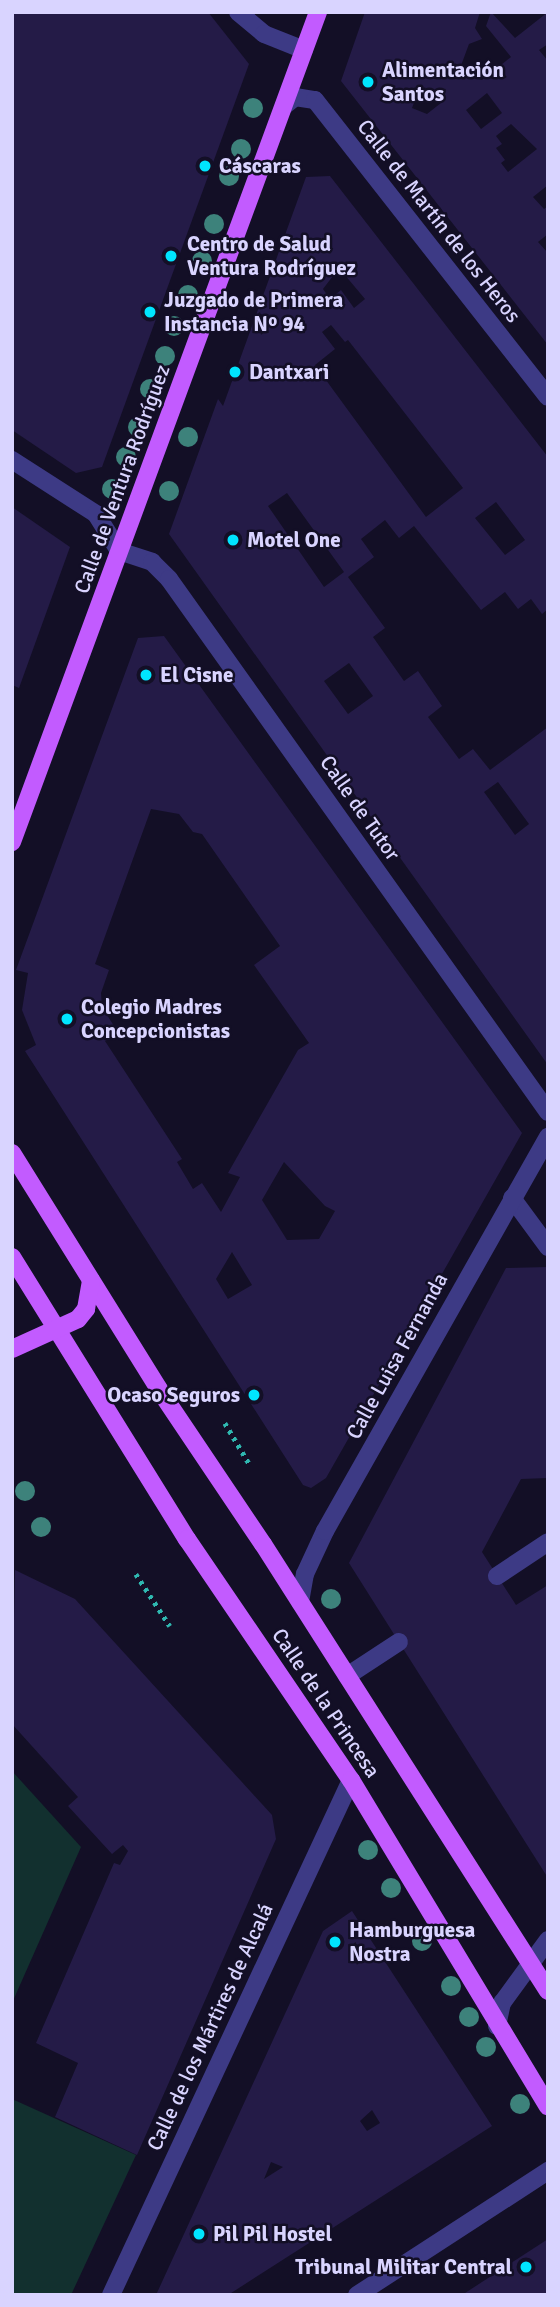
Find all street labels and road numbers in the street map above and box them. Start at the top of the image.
street label: Calle de Martín de los Heros [352,115,526,327]
street label: Calle de Ventura Rodríguez [69,361,175,597]
street label: Calle de Tutor [315,751,405,865]
street label: Calle Luisa Fernanda [341,1268,453,1444]
street label: Calle de la Princesa [267,1623,385,1783]
street label: Calle de los Mártires de Alcalá [142,1899,278,2155]

